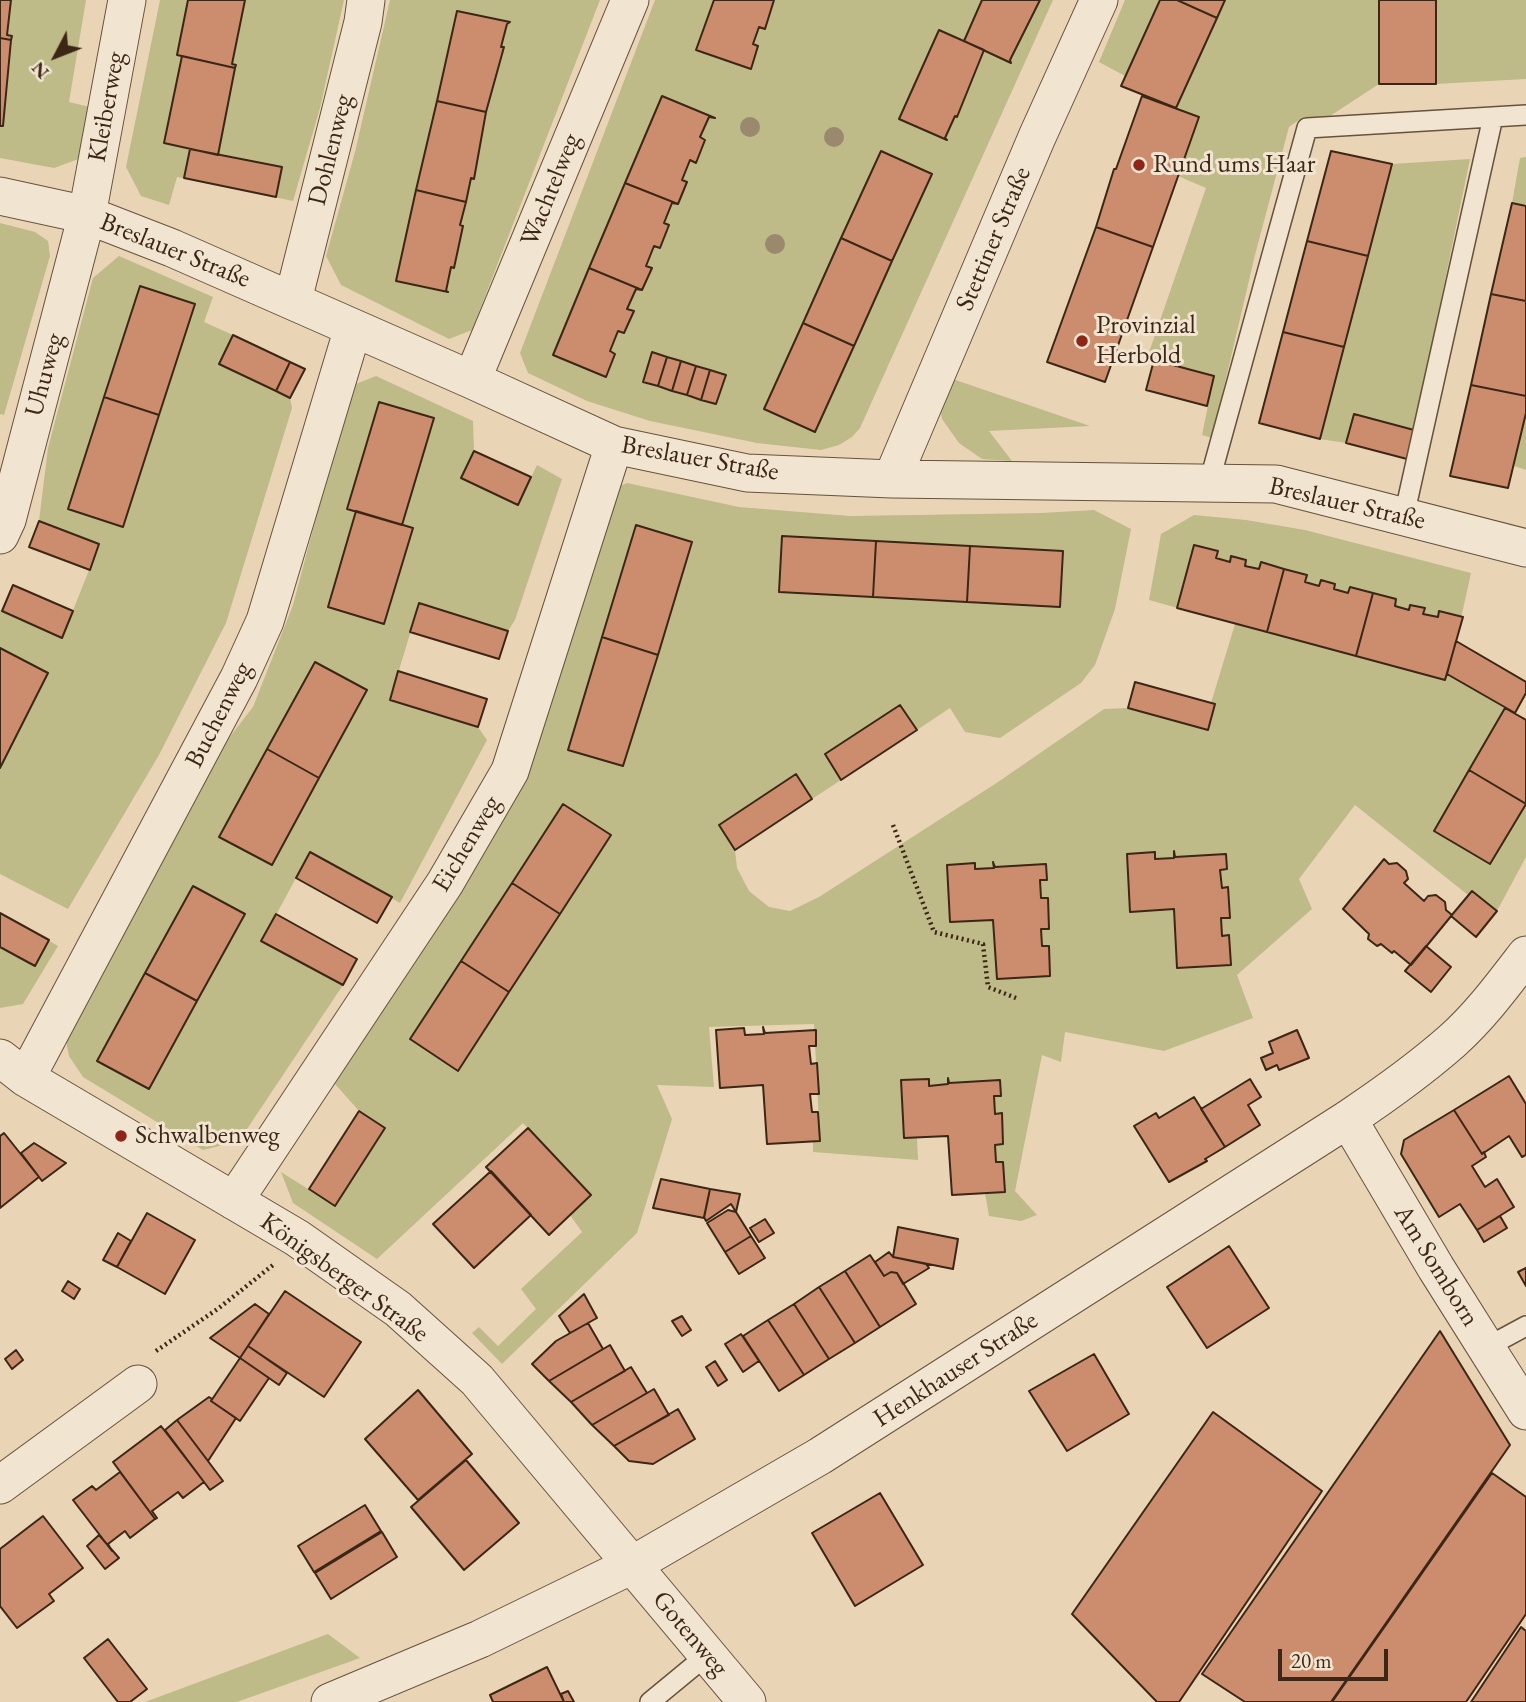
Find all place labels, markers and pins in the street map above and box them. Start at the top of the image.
place label: Rund ums Haar [1153,149,1315,181]
marker: Rund ums Haar [1131,157,1147,173]
place label: Provinzial Herbold [1096,310,1196,372]
marker: Provinzial Herbold [1074,333,1090,349]
place label: Schwalbenweg [135,1120,280,1152]
marker: Schwalbenweg [113,1128,129,1144]

